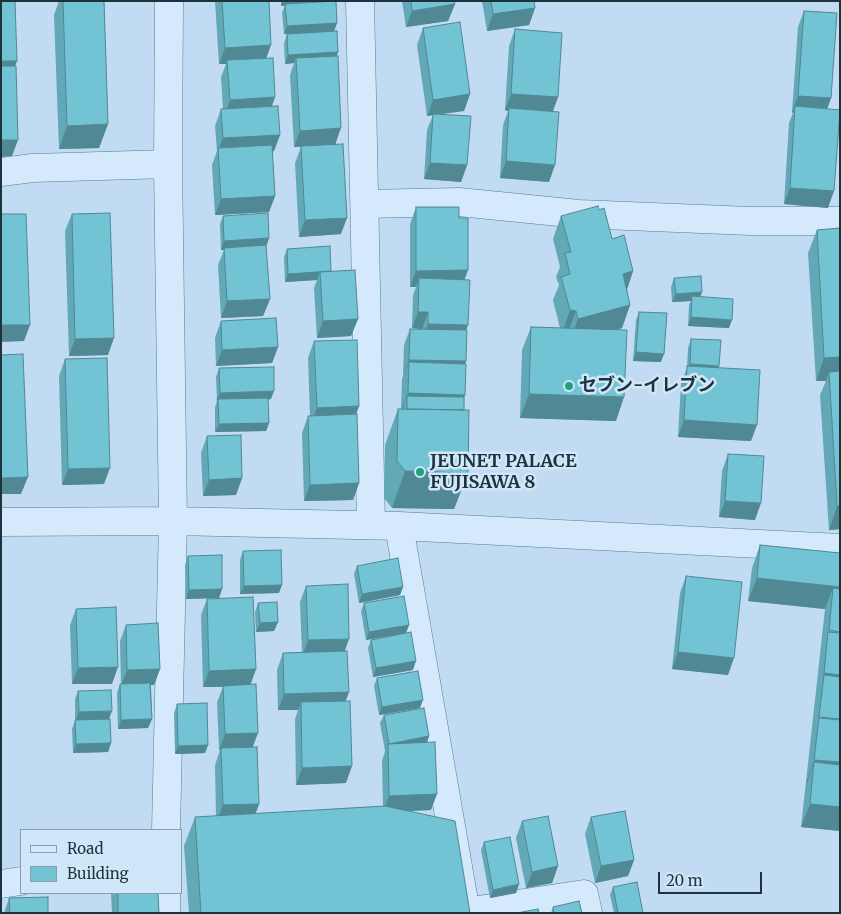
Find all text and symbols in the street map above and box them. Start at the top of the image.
place label: セブン-イレブン [579,375,715,397]
marker: セブン-イレブン [563,380,575,392]
place label: JEUNET PALACE FUJISAWA 8 [430,451,577,494]
marker: JEUNET PALACE FUJISAWA 8 [414,466,426,478]
legend [20,829,182,894]
text: Road [67,839,103,858]
scale bar [661,862,765,894]
text: Building [67,864,129,883]
text: 20 m [666,871,703,890]

